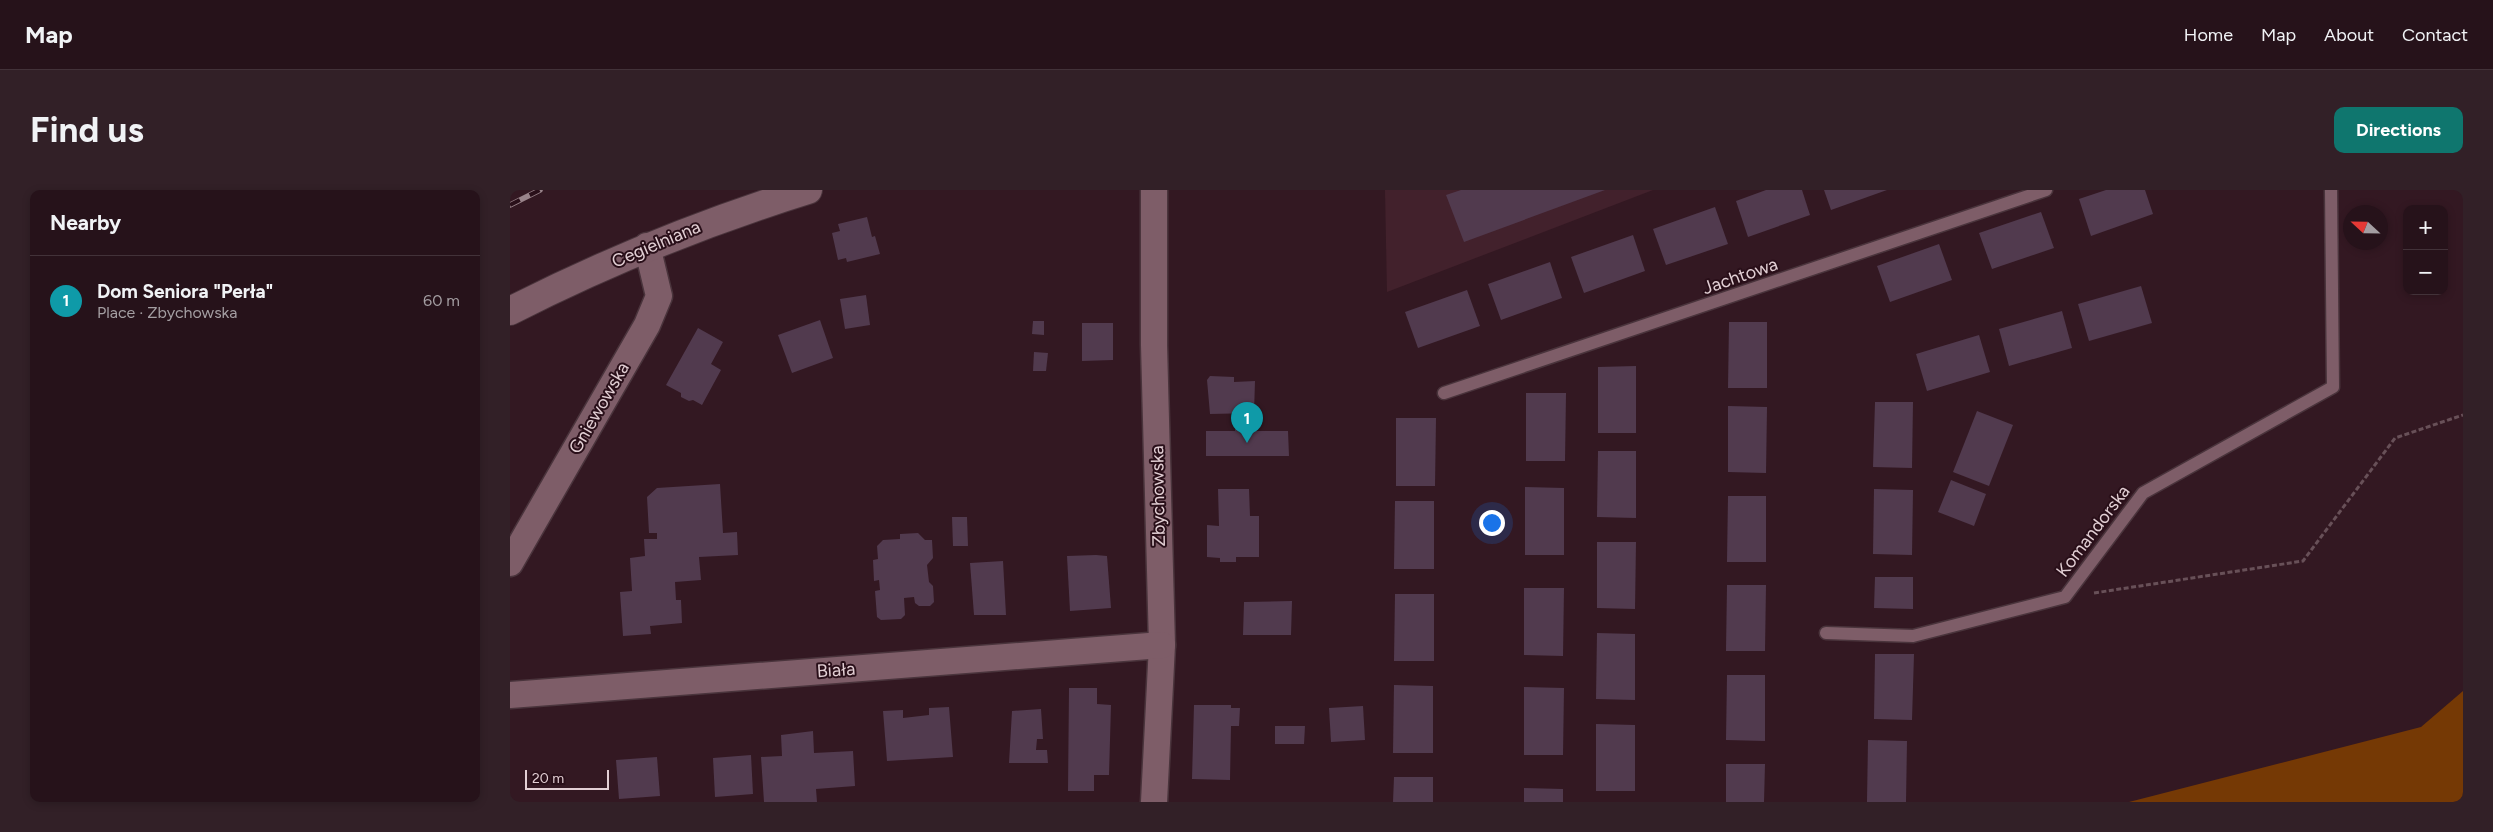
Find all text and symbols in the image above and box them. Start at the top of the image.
text: Map [25,20,73,49]
text: Home [2184,24,2233,46]
text: Map [2261,24,2296,46]
text: About [2324,24,2374,46]
text: Contact [2402,24,2468,46]
button: Directions [2334,107,2463,153]
text: Find us [30,109,144,151]
north arrow [2343,205,2388,250]
map controls [2403,205,2448,295]
button: + [2403,205,2448,250]
text: Nearby [50,210,121,235]
street label: Cegielniana [608,216,704,272]
button: − [2403,250,2448,295]
street label: Jachtowa [1699,253,1781,299]
text: Dom Seniora "Perła" [97,280,273,303]
text: 1 [63,291,69,310]
text: 60 m [423,291,460,310]
text: Place · Zbychowska [97,303,237,322]
street label: Gniewowska [564,358,634,458]
pin: 1 [1231,402,1263,443]
street label: Zbychowska [1146,445,1170,547]
street label: Komandorska [2051,481,2135,581]
your location [1479,510,1505,536]
street label: Biała [816,658,856,682]
scale bar [525,767,609,790]
text: 20 m [532,770,564,787]

